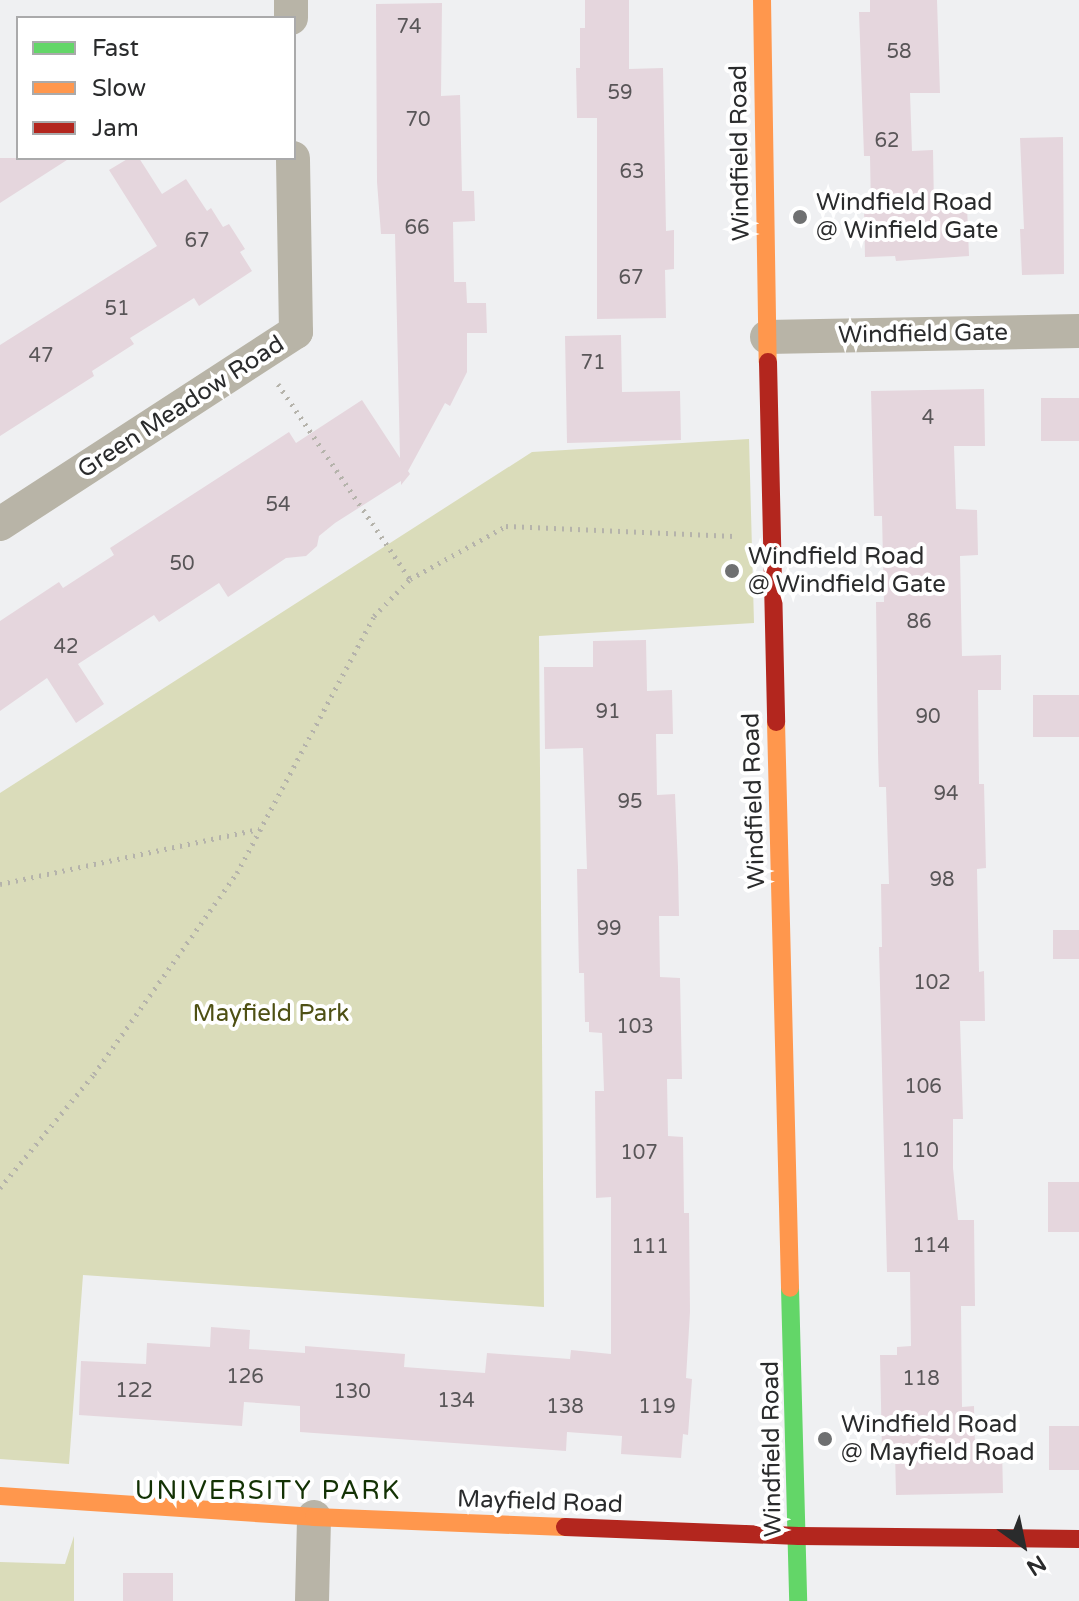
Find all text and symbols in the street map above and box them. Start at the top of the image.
house number: 74 [396,15,422,39]
legend [16,16,296,160]
text: Fast [92,34,139,63]
house number: 58 [886,40,912,64]
street label: Windfield Road [724,65,756,241]
text: Slow [92,74,146,103]
house number: 59 [607,81,633,105]
house number: 70 [405,108,431,132]
text: Jam [92,114,139,143]
house number: 62 [874,129,900,153]
house number: 63 [619,160,645,184]
place label: Windfield Road @ Winfield Gate [816,189,998,245]
marker: Windfield Road @ Winfield Gate [791,208,809,226]
house number: 66 [404,216,430,240]
house number: 67 [184,229,210,253]
house number: 67 [618,266,644,290]
house number: 51 [104,297,130,321]
street label: Windfield Gate [838,318,1008,350]
street label: Green Meadow Road [72,330,290,484]
house number: 47 [28,344,54,368]
house number: 71 [580,351,606,375]
house number: 4 [922,406,934,430]
house number: 54 [265,493,291,517]
place label: Windfield Road @ Windfield Gate [748,543,946,599]
house number: 50 [169,552,195,576]
marker: Windfield Road @ Windfield Gate [723,562,741,580]
house number: 86 [906,610,932,634]
house number: 42 [53,635,79,659]
house number: 91 [595,700,621,724]
house number: 90 [915,705,941,729]
street label: Windfield Road [737,712,771,890]
house number: 94 [933,782,959,806]
house number: 95 [617,790,643,814]
house number: 98 [929,868,955,892]
house number: 99 [596,917,622,941]
house number: 102 [913,971,951,995]
park label: Mayfield Park [193,1000,349,1028]
house number: 103 [616,1015,654,1039]
house number: 106 [904,1075,942,1099]
house number: 110 [901,1139,939,1163]
house number: 107 [620,1141,658,1165]
house number: 114 [912,1234,950,1258]
house number: 111 [631,1235,669,1259]
street label: Windfield Road [756,1361,788,1537]
house number: 126 [226,1365,264,1389]
house number: 118 [902,1367,940,1391]
house number: 122 [115,1379,153,1403]
house number: 130 [333,1380,371,1404]
house number: 134 [437,1389,475,1413]
house number: 138 [546,1395,584,1419]
house number: 119 [638,1395,676,1419]
place label: Windfield Road @ Mayfield Road [841,1411,1035,1467]
marker: Windfield Road @ Mayfield Road [816,1430,834,1448]
district label: UNIVERSITY PARK [135,1475,401,1507]
street label: Mayfield Road [457,1485,623,1519]
north arrow [983,1505,1063,1585]
text: N [1022,1549,1051,1581]

